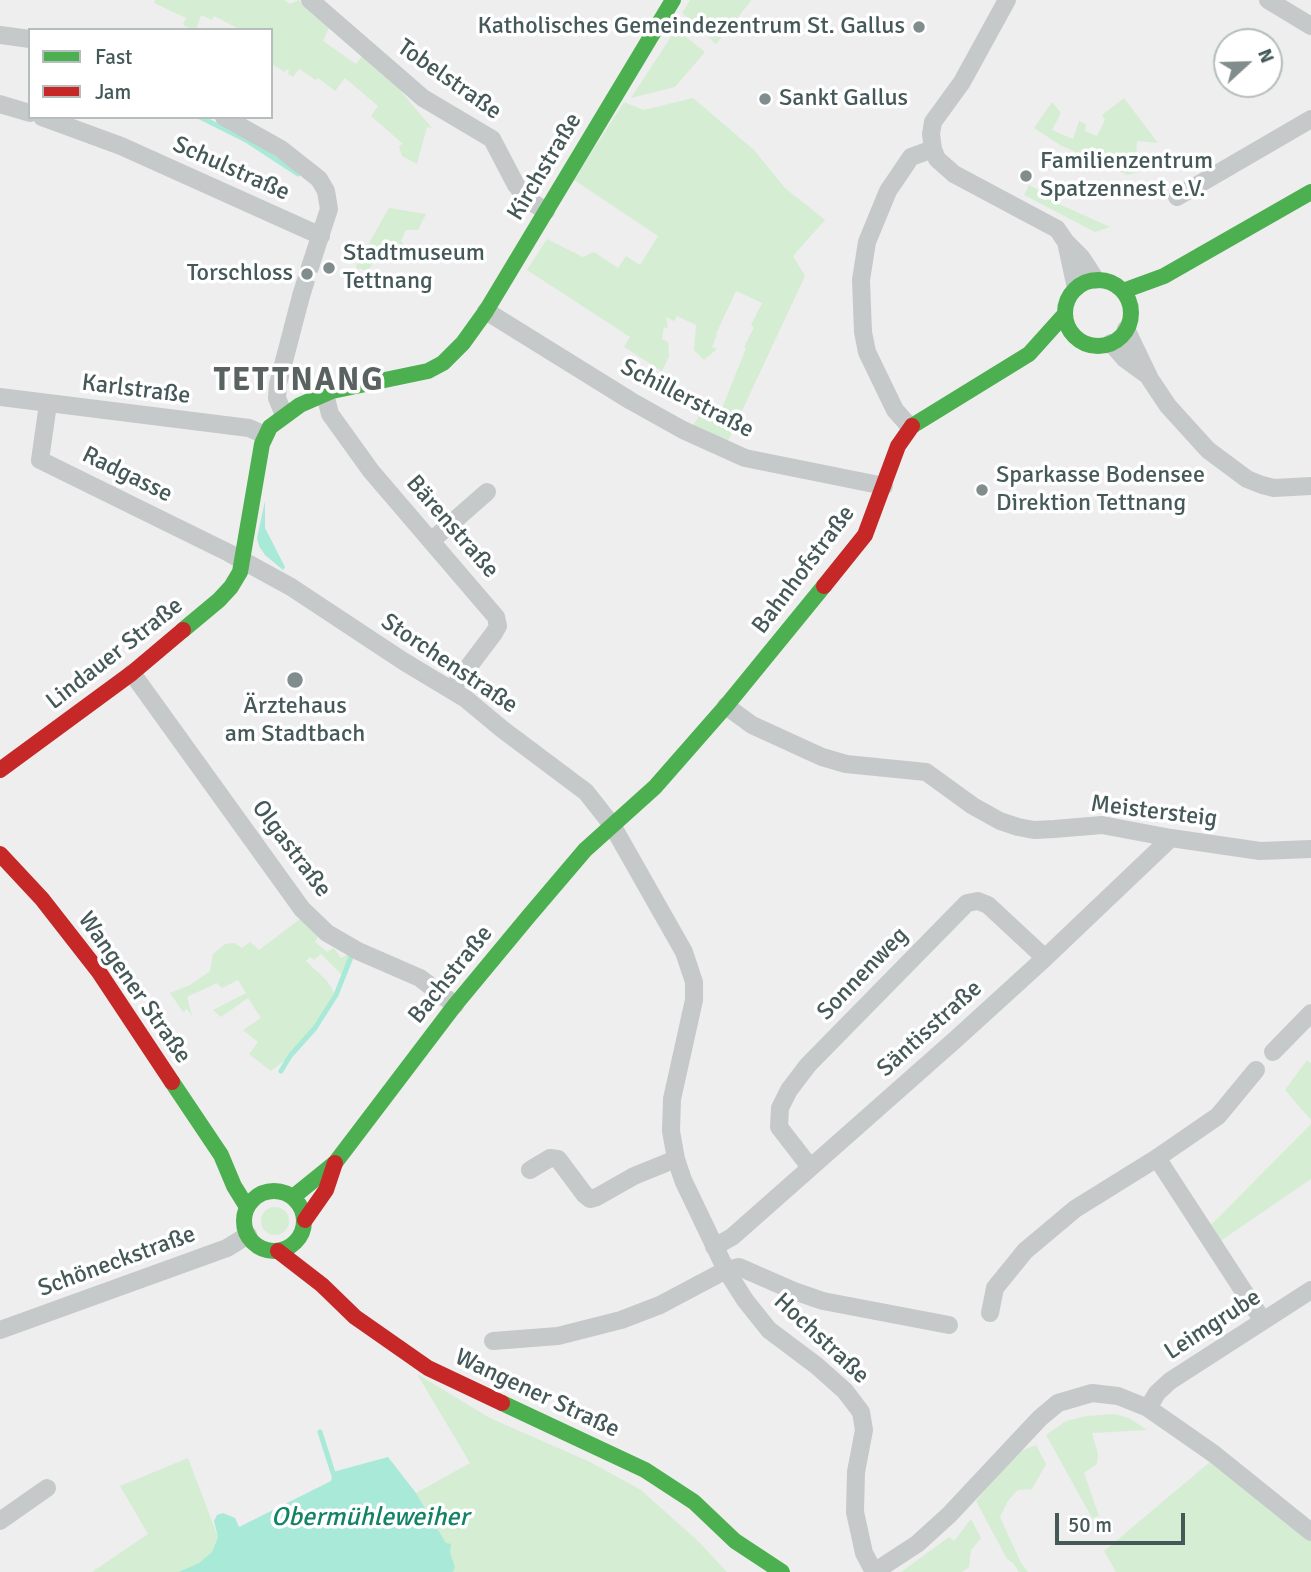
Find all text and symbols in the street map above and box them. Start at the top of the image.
place label: Katholisches Gemeindezentrum St. Gallus [477,13,905,41]
marker: Katholisches Gemeindezentrum St. Gallus [911,19,927,35]
legend [28,28,273,119]
north arrow [1213,28,1283,98]
street label: Tobelstraße [391,34,507,126]
text: Fast [95,44,132,70]
text: N [1252,45,1279,67]
text: Jam [95,79,131,105]
place label: Sankt Gallus [779,85,908,113]
marker: Sankt Gallus [757,91,773,107]
street label: Kirchstraße [502,108,588,226]
street label: Schulstraße [168,130,294,208]
place label: Familienzentrum Spatzennest e.V. [1040,148,1213,204]
marker: Familienzentrum Spatzennest e.V. [1018,168,1034,184]
place label: Stadtmuseum Tettnang [343,240,485,296]
place label: Torschloss [187,260,293,288]
marker: Stadtmuseum Tettnang [321,260,337,276]
marker: Torschloss [299,266,315,282]
street label: Schillerstraße [616,353,758,445]
district label: TETTNANG [215,363,383,401]
street label: Karlstraße [80,369,192,411]
street label: Radgasse [77,441,177,509]
place label: Sparkasse Bodensee Direktion Tettnang [996,462,1205,518]
street label: Bärenstraße [399,470,505,584]
marker: Sparkasse Bodensee Direktion Tettnang [974,482,990,498]
street label: Bahnhofstraße [746,500,862,640]
street label: Lindauer Straße [41,592,189,716]
street label: Storchenstraße [375,608,523,720]
marker: Ärztehaus am Stadtbach [285,670,305,690]
place label: Ärztehaus am Stadtbach [225,693,365,749]
street label: Meistersteig [1089,790,1219,834]
street label: Olgastraße [245,795,337,903]
street label: Wangener Straße [71,907,197,1069]
street label: Bachstraße [403,920,499,1030]
street label: Sonnenweg [812,921,914,1027]
street label: Säntisstraße [872,974,988,1084]
street label: Schöneckstraße [34,1220,200,1304]
street label: Leimgrube [1160,1283,1266,1367]
street label: Hochstraße [767,1288,875,1390]
street label: Wangener Straße [450,1343,624,1445]
scale bar [1059,1498,1188,1542]
water label: Obermühleweiher [271,1502,469,1534]
text: 50 m [1068,1512,1112,1538]

